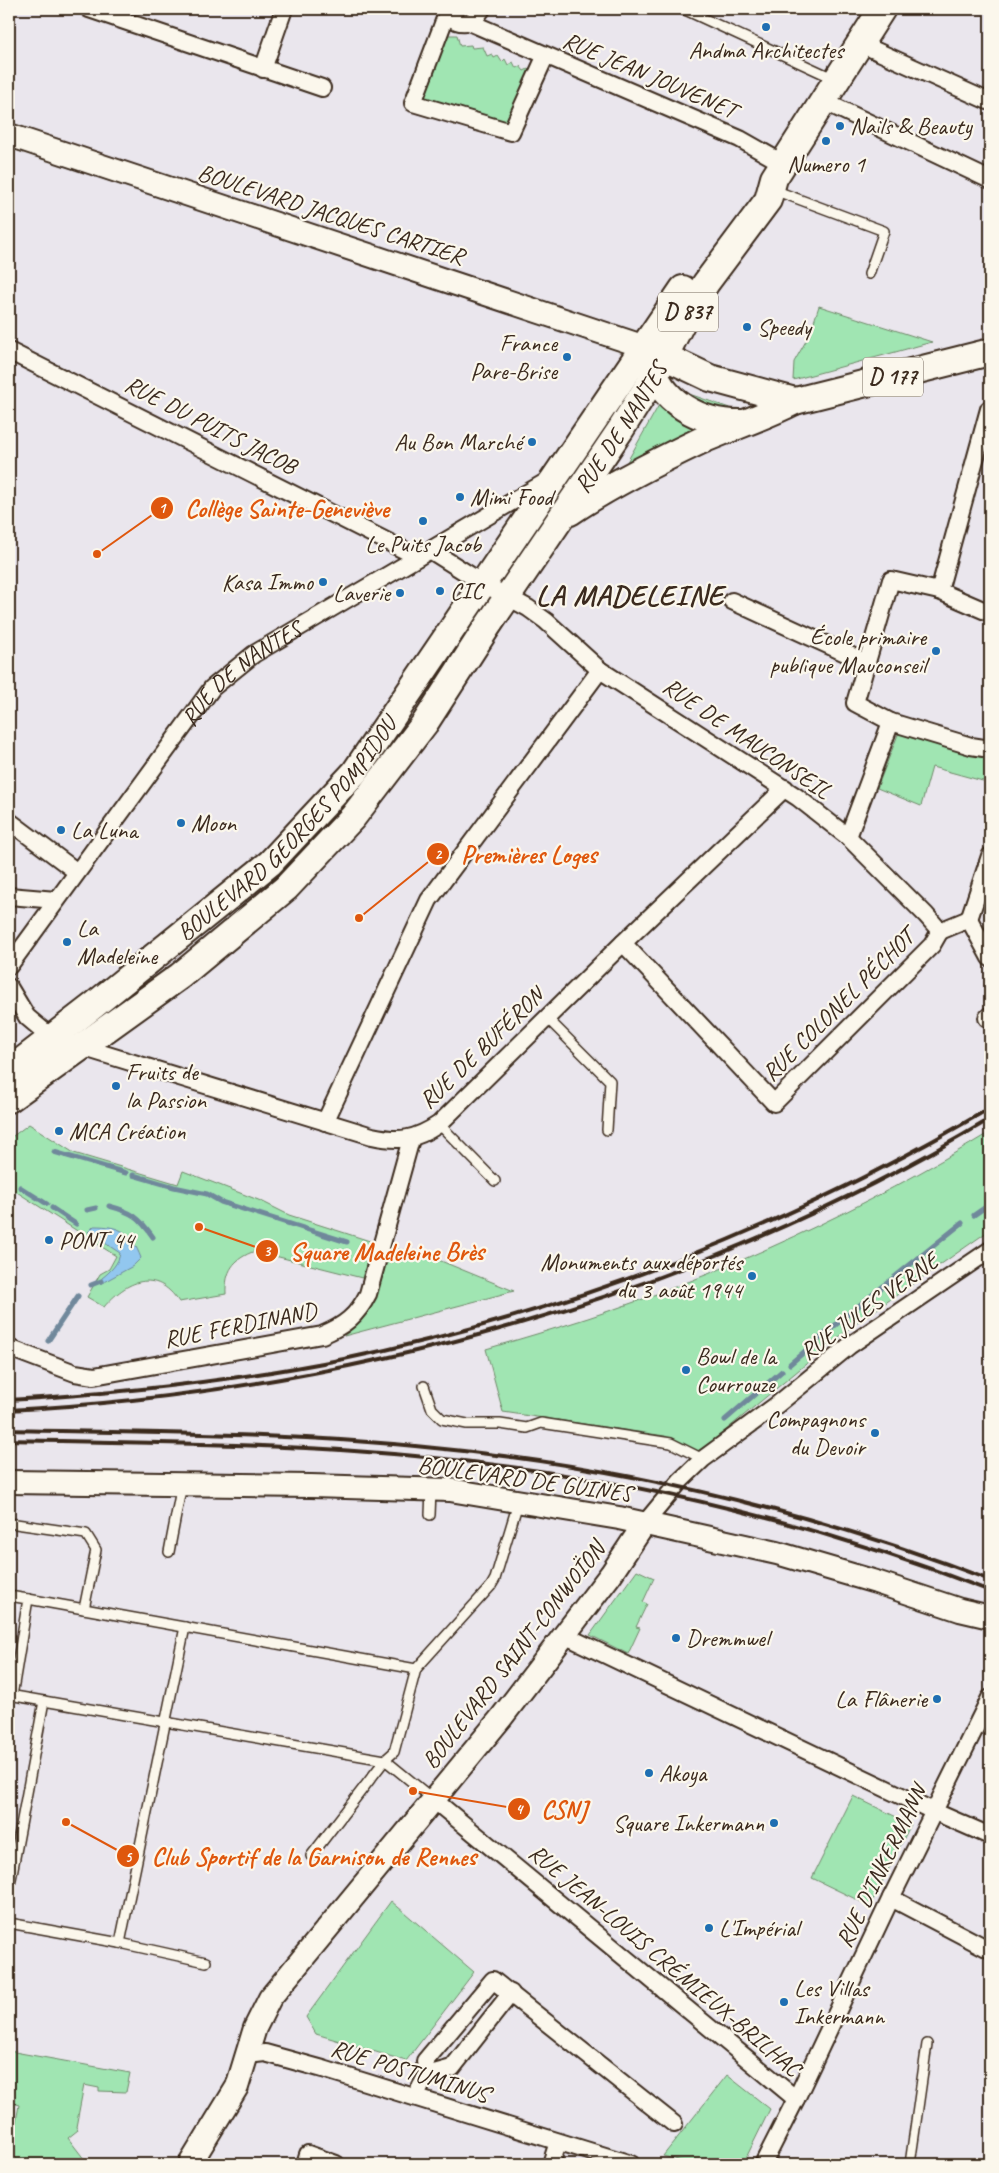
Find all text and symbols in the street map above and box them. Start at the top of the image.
marker: Andma Architectes [760,21,772,33]
street label: RUE JEAN JOUVENET [558,25,746,127]
place label: Andma Architectes [689,35,846,65]
place label: Nails & Beauty [850,111,973,141]
marker: Nails & Beauty [834,120,846,132]
marker: Numero 1 [820,135,832,147]
place label: Numero 1 [787,149,866,179]
street label: BOULEVARD JACQUES CARTIER [194,157,471,272]
road number: D 837 [658,292,718,332]
place label: Speedy [757,312,813,342]
marker: Speedy [741,321,753,333]
place label: France Pare-Brise [470,328,559,386]
marker: France Pare-Brise [561,351,573,363]
street label: RUE DE NANTES [567,354,675,499]
road number: D 177 [863,358,923,397]
street label: RUE DU PUITS JACOB [120,369,303,482]
place label: Au Bon Marché [394,427,526,457]
marker: Au Bon Marché [526,436,538,448]
place label: Mimi Food [470,482,556,512]
callout: Collège Sainte-Geneviève [150,488,399,528]
marker: Mimi Food [454,491,466,503]
text: Collège Sainte-Geneviève [185,493,392,525]
text: 1 [159,499,168,518]
marker: Le Puits Jacob [417,515,429,527]
place label: Le Puits Jacob [365,529,482,559]
place label: Kasa Immo [222,567,315,597]
marker: Kasa Immo [317,576,329,588]
place label: CIC [450,576,486,606]
district label: LA MADELEINE [536,577,727,614]
place label: Laverie [333,578,392,608]
marker: CIC [434,585,446,597]
marker: Laverie [394,587,406,599]
street label: RUE DE NANTES [174,613,310,732]
place label: École primaire publique Mauconseil [770,622,930,680]
marker: École primaire publique Mauconseil [930,645,942,657]
street label: RUE DE MAUCONSEIL [657,671,837,806]
street label: BOULEVARD GEORGES POMPIDOU [171,707,406,947]
place label: Moon [191,808,237,838]
place label: La Luna [71,815,139,845]
marker: Moon [175,817,187,829]
marker: La Luna [55,824,67,836]
callout: Premières Loges [426,834,606,874]
text: Premières Loges [461,839,599,871]
text: 2 [435,845,443,864]
place label: La Madeleine [77,913,159,971]
street label: RUE COLONEL PÉCHOT [755,918,925,1088]
marker: La Madeleine [61,936,73,948]
street label: RUE DE BUFÉRON [412,979,552,1115]
place label: Fruits de la Passion [126,1057,207,1115]
marker: Fruits de la Passion [110,1080,122,1092]
place label: MCA Création [69,1116,186,1146]
marker: MCA Création [53,1125,65,1137]
place label: PONT 44 [59,1225,136,1255]
callout: Square Madeleine Brès [255,1231,494,1271]
marker: PONT 44 [43,1234,55,1246]
text: Square Madeleine Brès [290,1236,486,1268]
text: 3 [264,1242,272,1261]
street label: RUE JULES VERNE [794,1244,947,1366]
place label: Monuments aux déportés du 3 août 1944 [541,1247,745,1305]
marker: Monuments aux déportés du 3 août 1944 [746,1270,758,1282]
street label: RUE FERDINAND [161,1295,321,1354]
place label: Bowl de la Courrouze [696,1341,778,1399]
marker: Bowl de la Courrouze [680,1364,692,1376]
place label: Compagnons du Devoir [766,1404,867,1462]
marker: Compagnons du Devoir [869,1427,881,1439]
street label: BOULEVARD DE GUINES [416,1449,637,1509]
street label: BOULEVARD SAINT-CONWOÏON [415,1533,613,1774]
place label: Dremmwel [686,1623,773,1653]
marker: Dremmwel [670,1632,682,1644]
place label: La Flânerie [835,1684,929,1714]
marker: La Flânerie [931,1693,943,1705]
place label: Akoya [659,1758,708,1788]
marker: Akoya [643,1767,655,1779]
street label: RUE D'INKERMANN [829,1777,935,1952]
callout: CSNJ [506,1789,597,1829]
text: CSNJ [541,1794,591,1826]
text: 4 [516,1800,525,1819]
place label: Square Inkermann [613,1808,764,1838]
marker: Square Inkermann [768,1817,780,1829]
callout: Club Sportif de la Garnison de Rennes [116,1836,487,1876]
street label: RUE JEAN-LOUIS CRÉMIEUX-BRILHAC [523,1837,810,2085]
text: Club Sportif de la Garnison de Rennes [152,1841,478,1873]
text: 5 [125,1848,133,1867]
place label: L'Impérial [719,1913,803,1943]
marker: L'Impérial [703,1922,715,1934]
place label: Les Villas Inkermann [794,1973,885,2031]
marker: Les Villas Inkermann [778,1996,790,2008]
street label: RUE POSTUMINUS [327,2033,497,2111]

